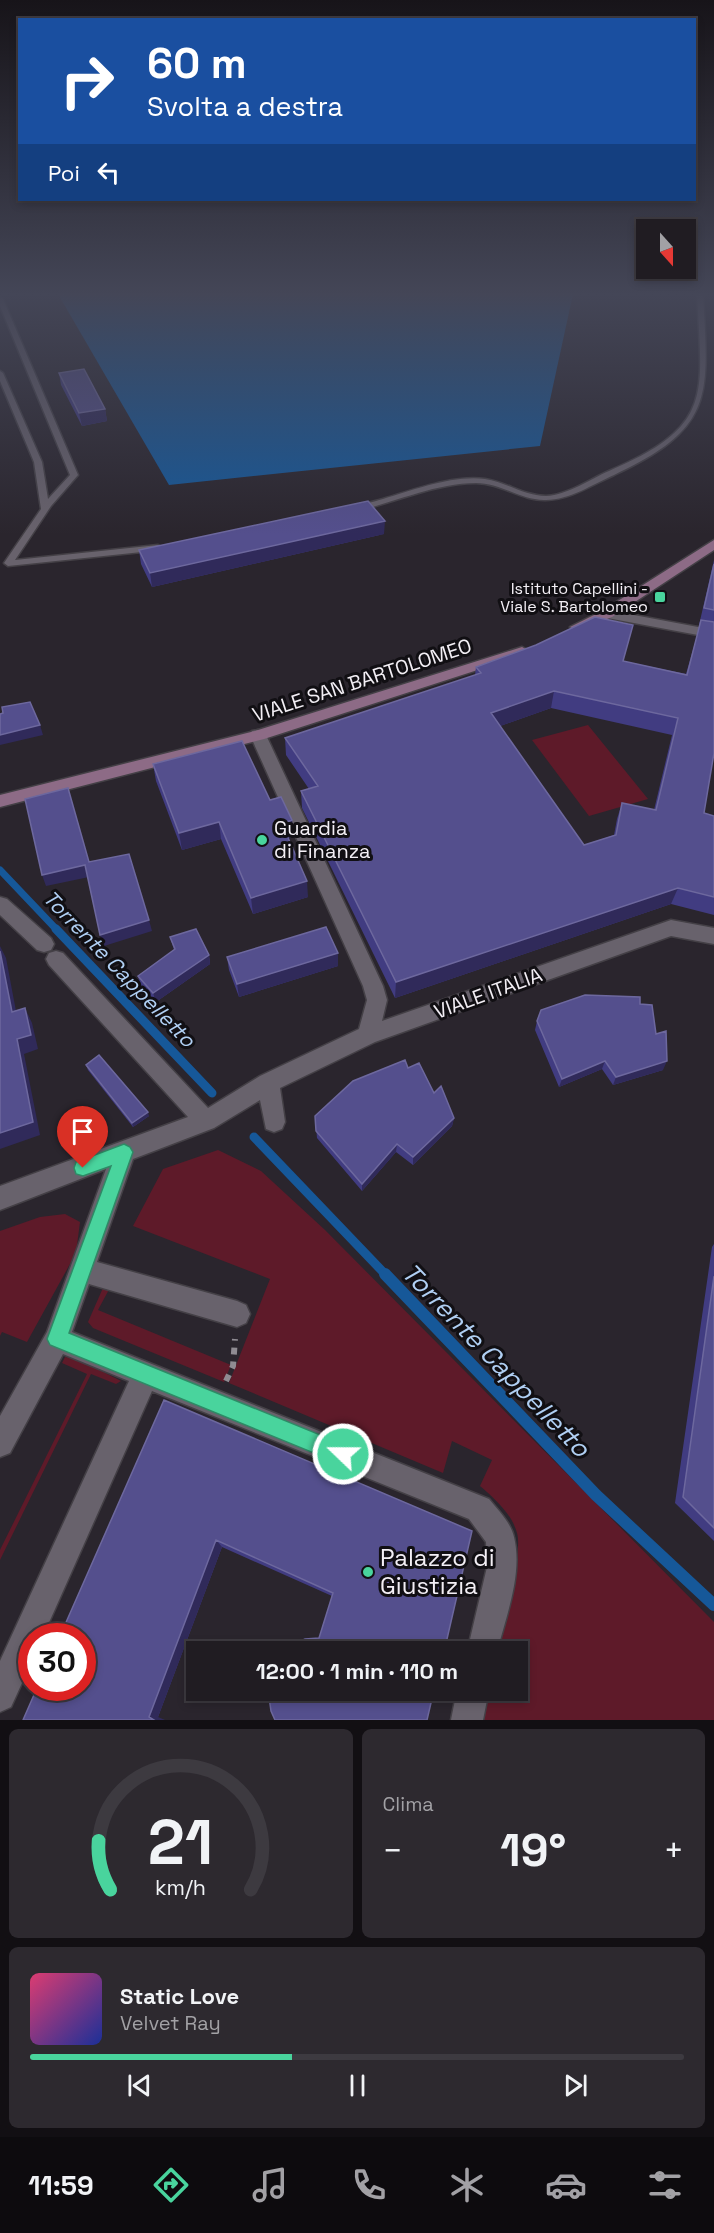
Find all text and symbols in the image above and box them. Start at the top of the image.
text: 60 m [147,37,247,90]
icon: right [48,42,126,120]
text: Svolta a destra [147,89,343,124]
icon: left [92,156,125,189]
text: Poi [48,159,80,187]
north arrow [636,219,696,279]
map controls [636,219,696,279]
place label: Istituto Capellini - Viale S. Bartolomeo [500,578,648,617]
marker: Istituto Capellini - Viale S. Bartolomeo [653,590,667,604]
street label: VIALE SAN BARTOLOMEO [249,632,475,728]
place label: Guardia di Finanza [274,815,371,864]
marker: Guardia di Finanza [255,833,269,847]
water label: Torrente Cappelletto [37,884,202,1054]
street label: VIALE ITALIA [430,961,546,1025]
pin [57,1106,108,1168]
icon: arrive [66,1115,99,1148]
water label: Torrente Cappelletto [394,1256,598,1465]
position arrow [311,1422,375,1486]
place label: Palazzo di Giustizia [380,1542,495,1601]
marker: Palazzo di Giustizia [361,1565,375,1579]
speed limit sign: 30 [18,1623,96,1701]
text: 12:00 · 1 min · 110 m [256,1657,458,1685]
text: Clima [383,1791,434,1817]
text: 21 [148,1803,213,1882]
text: 19° [500,1822,566,1879]
text: − [383,1830,403,1872]
text: + [664,1830,684,1872]
text: km/h [155,1875,206,1902]
text: Static Love [120,1982,239,2010]
text: Velvet Ray [120,2010,221,2036]
icon: previous [123,2069,156,2102]
icon: pause [341,2069,374,2102]
icon: next [559,2069,592,2102]
icon: directions [150,2164,192,2206]
icon: music [249,2164,291,2206]
icon: phone [348,2164,390,2206]
icon: climate [446,2164,488,2206]
icon: car [545,2164,587,2206]
icon: filters [644,2164,686,2206]
text: 11:59 [28,2168,94,2203]

